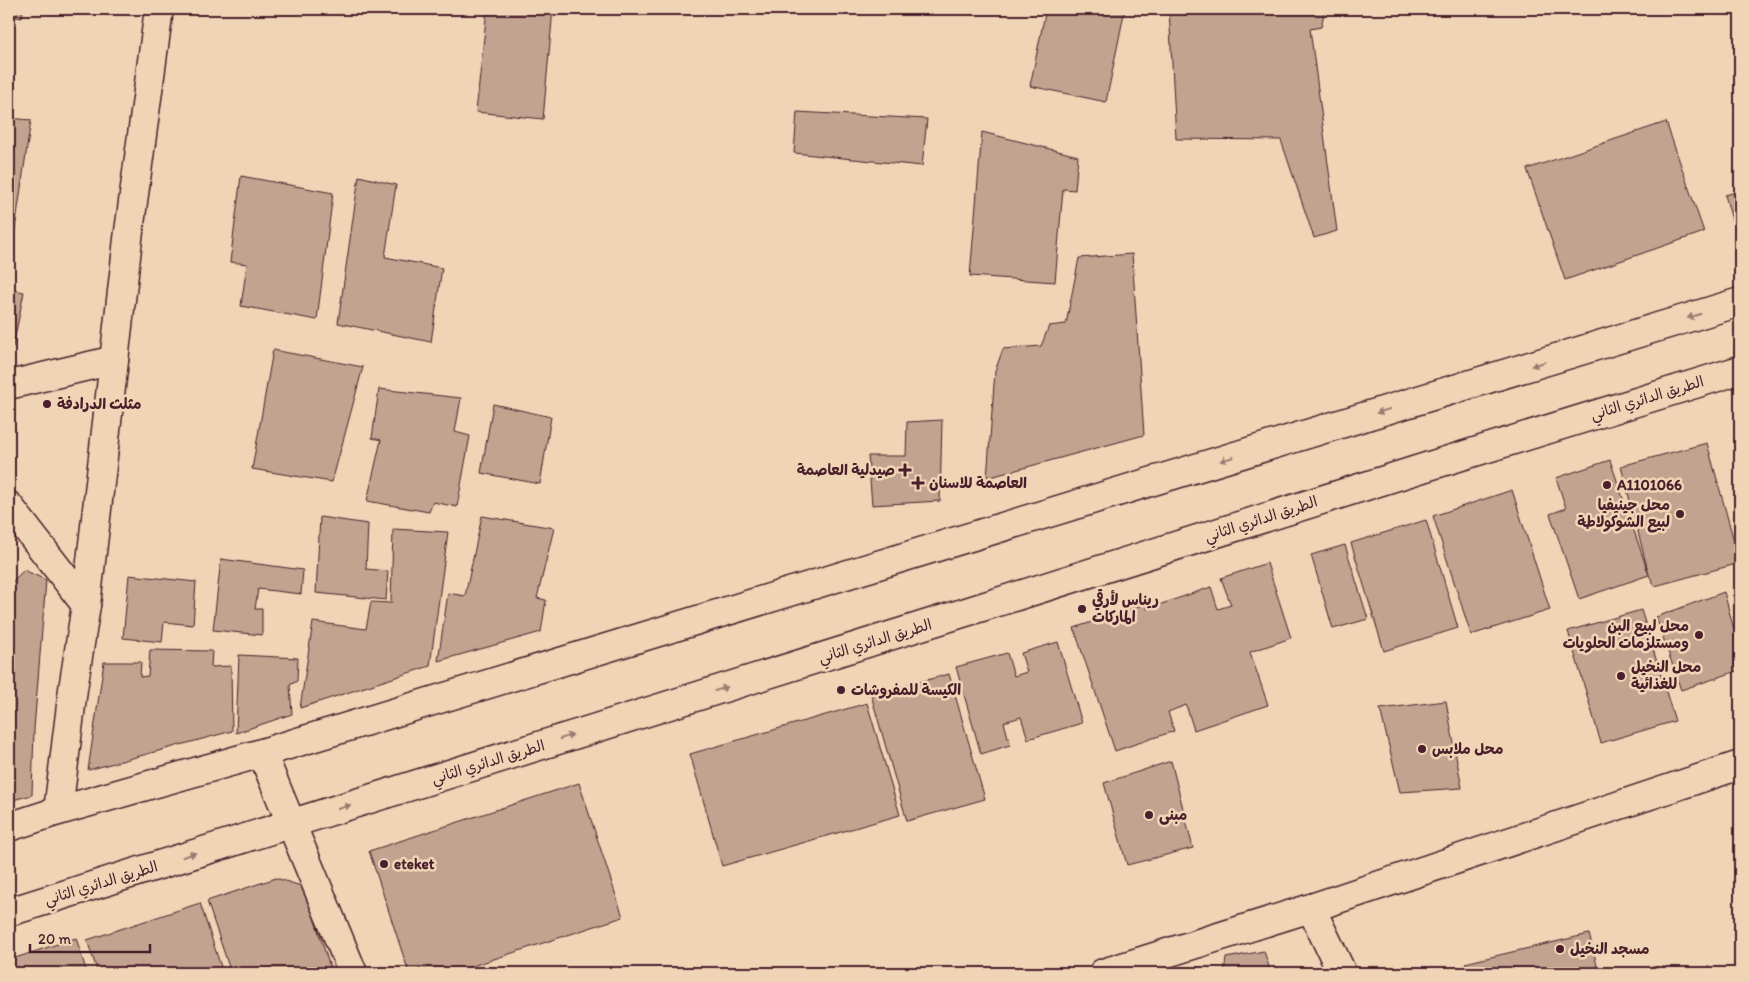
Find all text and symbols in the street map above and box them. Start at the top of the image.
one-way arrow [1686,313,1701,321]
one-way arrow [1531,361,1546,368]
street label: الطريق الدائري الثاني [1588,372,1707,428]
place label: مثلث الدرادفة [57,395,141,413]
marker: مثلث الدرادفة [41,398,53,410]
one-way arrow [1375,408,1390,416]
one-way arrow [1220,456,1235,463]
place label: صيدلية العاصمة [797,461,895,479]
marker: صيدلية العاصمة [899,464,911,476]
place label: العاصمة للاسنان [929,474,1027,492]
marker: العاصمة للاسنان [911,476,925,490]
place label: A1101066 [1616,476,1682,494]
marker: A1101066 [1601,479,1613,491]
street label: الطريق الدائري الثاني [1202,492,1321,550]
place label: محل جينيفيا لبيع الشوكولاطة [1577,496,1670,533]
marker: محل جينيفيا لبيع الشوكولاطة [1674,508,1686,520]
place label: ريناس لأرقي الماركات [1092,589,1159,626]
marker: ريناس لأرقي الماركات [1076,603,1088,615]
street label: الطريق الدائري الثاني [816,615,935,671]
place label: محل لبيع البن ومستلزمات الحلويات [1563,617,1689,653]
marker: محل لبيع البن ومستلزمات الحلويات [1693,629,1705,641]
place label: محل النخيل للغذائية [1631,658,1701,693]
marker: محل النخيل للغذائية [1615,670,1627,682]
place label: الكيسة للمفروشات [851,681,961,699]
marker: الكيسة للمفروشات [835,684,847,696]
one-way arrow [714,685,729,693]
one-way arrow [558,733,573,741]
street label: الطريق الدائري الثاني [429,736,548,792]
place label: محل ملابس [1432,740,1503,758]
marker: محل ملابس [1416,743,1428,755]
one-way arrow [337,802,352,810]
place label: مبنى [1159,806,1187,825]
marker: مبنى [1143,809,1155,821]
one-way arrow [181,851,196,859]
place label: eteket [394,855,435,873]
street label: الطريق الدائري الثاني [42,857,161,913]
marker: eteket [378,858,390,870]
scale bar [30,922,150,954]
text: 20 m [38,930,72,948]
place label: مسجد النخيل [1570,940,1649,958]
marker: مسجد النخيل [1554,943,1566,955]

